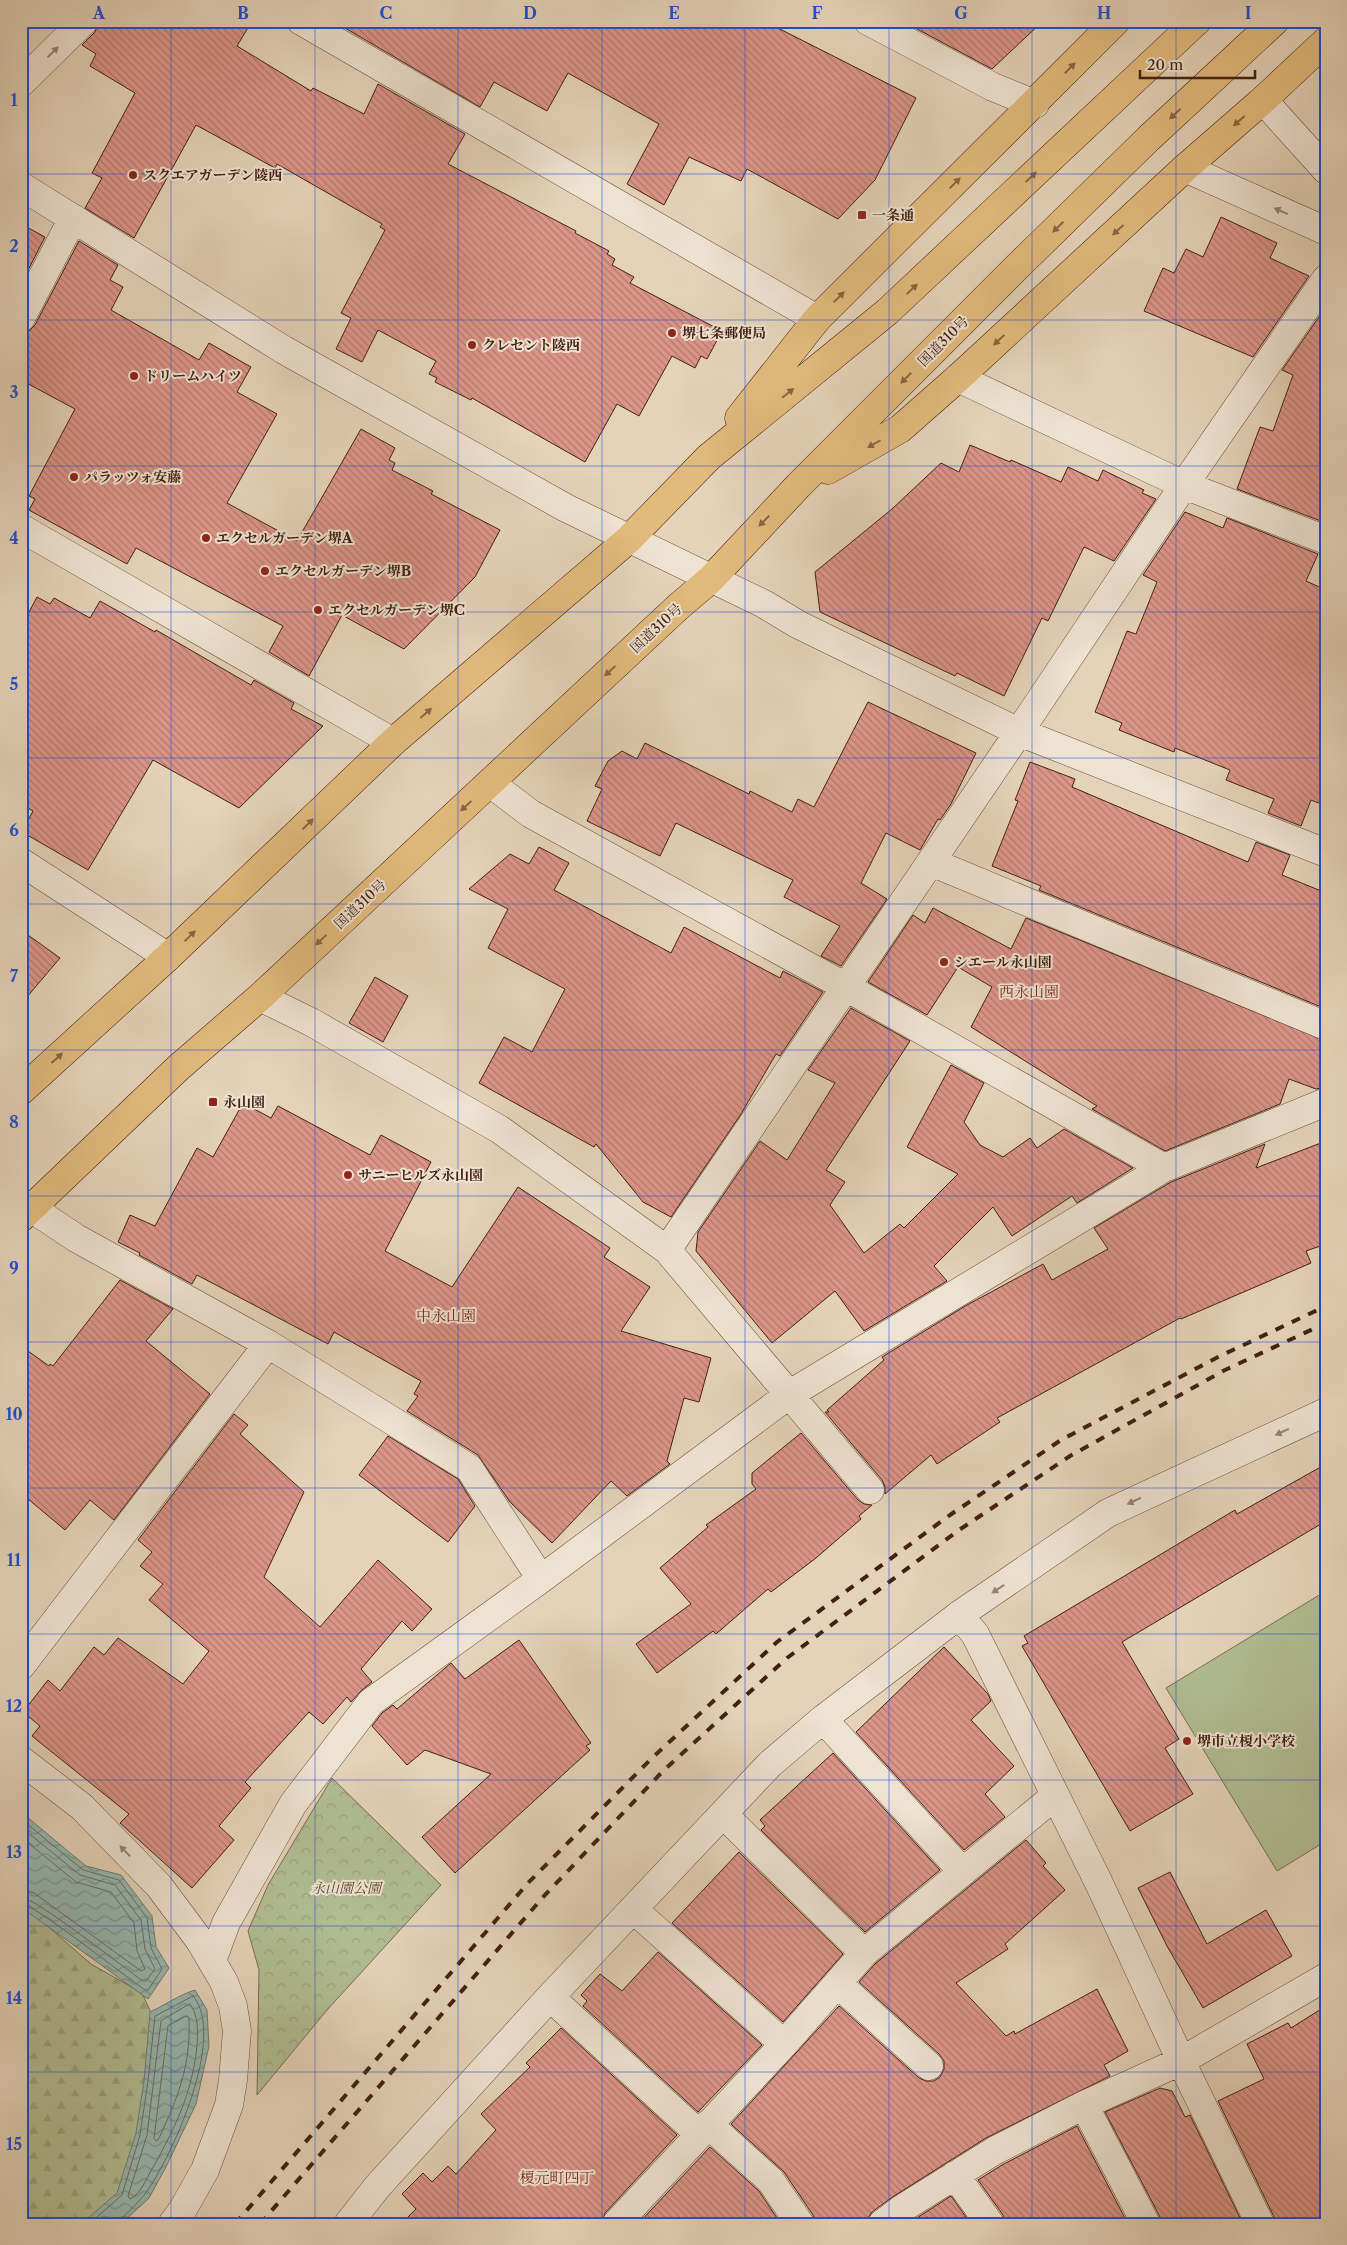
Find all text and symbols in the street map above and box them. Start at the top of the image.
text: A [92,3,106,23]
text: B [237,3,249,23]
text: C [380,3,392,23]
text: D [523,3,537,23]
text: E [668,3,680,23]
text: F [812,3,823,23]
text: G [954,3,968,23]
text: H [1097,3,1111,23]
text: I [1245,3,1252,23]
one-way arrow [46,46,58,58]
scale bar [1140,48,1254,80]
text: 20 m [1147,55,1183,74]
one-way arrow [1064,62,1076,74]
text: 1 [10,90,18,110]
one-way arrow [1170,108,1182,120]
one-way arrow [1233,115,1245,127]
place label: スクエアガーデン陵西 [143,166,282,184]
marker: スクエアガーデン陵西 [127,169,139,181]
one-way arrow [1024,172,1037,183]
one-way arrow [949,177,961,189]
place label: 一条通 [872,206,914,224]
one-way arrow [1274,207,1288,215]
marker: 一条通 [856,209,868,221]
one-way arrow [1052,220,1064,232]
one-way arrow [1112,224,1124,236]
text: 2 [9,236,19,256]
one-way arrow [906,283,918,295]
one-way arrow [833,291,845,303]
street label: 国道310号 [914,312,972,370]
place label: 堺七条郵便局 [682,324,766,342]
marker: 堺七条郵便局 [666,327,678,339]
one-way arrow [993,334,1005,346]
place label: クレセント陵西 [482,336,580,354]
marker: クレセント陵西 [466,339,478,351]
place label: ドリームハイツ [144,367,242,385]
marker: ドリームハイツ [128,370,140,382]
one-way arrow [900,372,912,384]
text: 3 [9,382,19,402]
one-way arrow [781,387,794,398]
one-way arrow [867,439,880,448]
place label: パラッツォ安藤 [84,468,181,486]
marker: パラッツォ安藤 [68,471,80,483]
one-way arrow [758,515,770,527]
text: 4 [9,528,19,548]
place label: エクセルガーデン堺A [216,529,354,547]
marker: エクセルガーデン堺A [200,532,212,544]
place label: エクセルガーデン堺B [275,562,411,580]
marker: エクセルガーデン堺B [259,565,271,577]
street label: 国道310号 [626,599,686,657]
place label: エクセルガーデン堺C [328,601,465,619]
marker: エクセルガーデン堺C [312,604,324,616]
one-way arrow [604,665,616,677]
text: 5 [10,674,19,694]
one-way arrow [420,707,432,719]
one-way arrow [460,800,472,812]
one-way arrow [301,818,313,830]
text: 6 [9,820,19,840]
street label: 国道310号 [330,875,390,933]
one-way arrow [184,930,196,942]
one-way arrow [315,934,327,946]
place label: シエール永山園 [954,953,1052,971]
marker: シエール永山園 [938,956,950,968]
text: 7 [10,966,19,986]
district label: 西永山園 [999,982,1059,1001]
one-way arrow [51,1052,63,1064]
place label: 永山園 [223,1093,265,1111]
marker: 永山園 [207,1096,219,1108]
text: 8 [9,1112,19,1132]
place label: サニーヒルズ永山園 [358,1166,483,1184]
marker: サニーヒルズ永山園 [342,1169,354,1181]
text: 9 [9,1258,19,1278]
district label: 中永山園 [416,1306,476,1325]
text: 10 [5,1404,23,1424]
one-way arrow [1275,1428,1289,1436]
one-way arrow [1127,1497,1141,1505]
text: 11 [7,1550,22,1570]
one-way arrow [991,1584,1005,1594]
text: 12 [6,1696,22,1716]
place label: 堺市立榎小学校 [1197,1732,1295,1750]
marker: 堺市立榎小学校 [1181,1735,1193,1747]
text: 13 [6,1842,22,1862]
one-way arrow [120,1846,132,1858]
park label: 永山園公園 [311,1879,383,1897]
text: 14 [6,1988,22,2008]
text: 15 [6,2134,22,2154]
district label: 榎元町四丁 [519,2168,595,2187]

